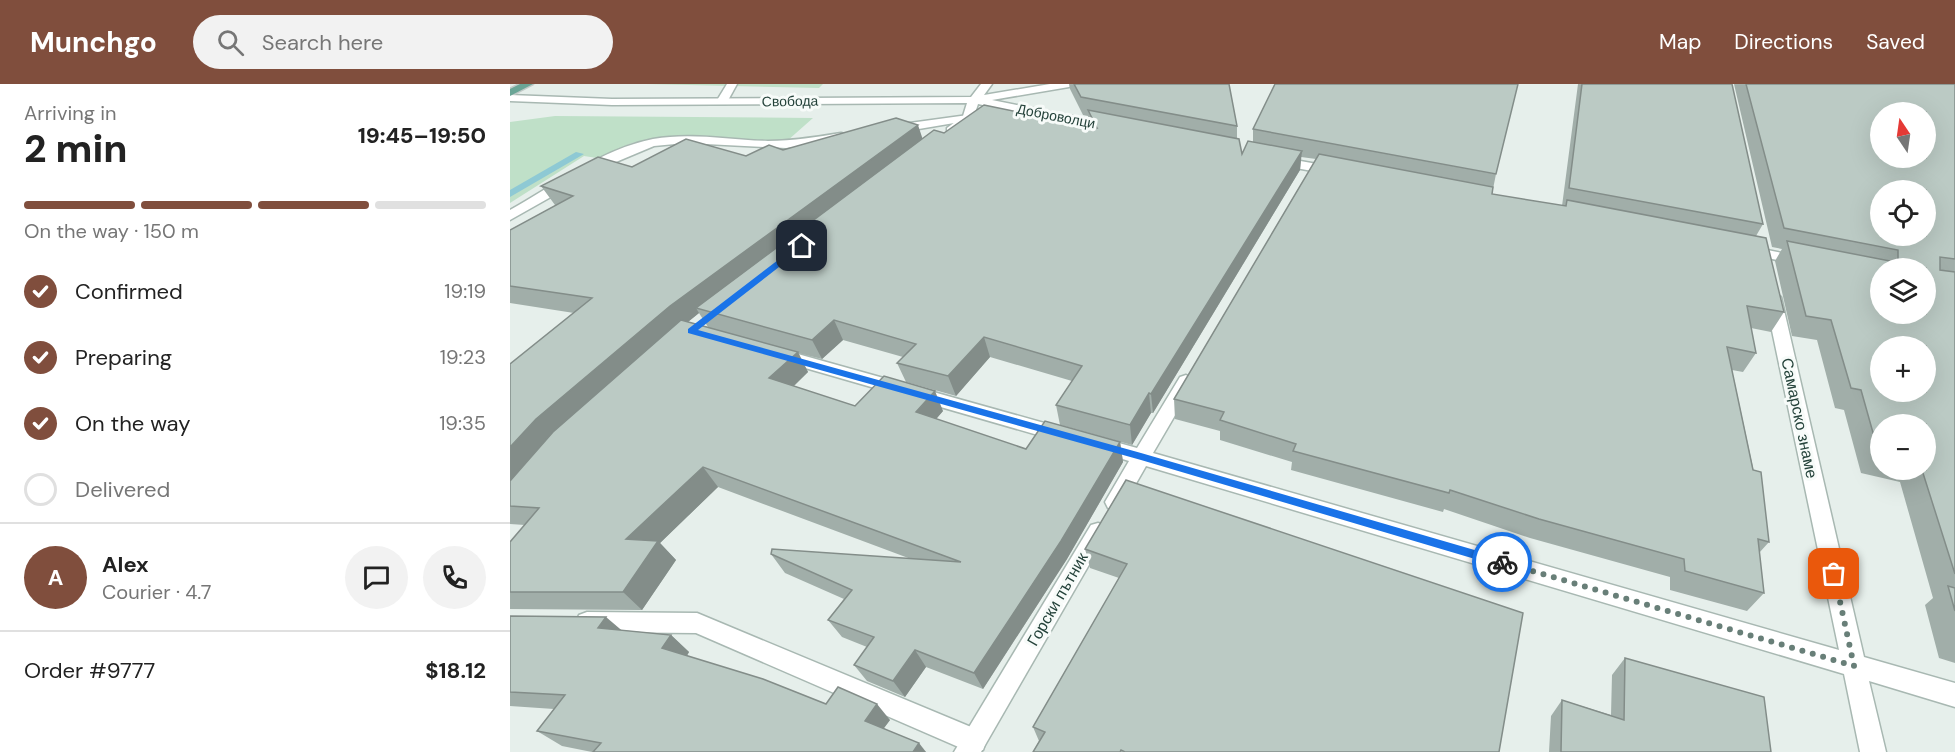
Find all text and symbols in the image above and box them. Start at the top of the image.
search box [193,15,613,69]
text: Munchgo [30,24,157,61]
icon: search [214,26,247,59]
text: Search here [262,28,383,57]
text: Map [1659,28,1701,56]
text: Directions [1734,28,1833,56]
text: Saved [1866,28,1925,56]
street label: Свобода [762,92,819,110]
text: Arriving in [24,100,116,126]
street label: Доброволци [1015,100,1097,132]
north arrow [1870,102,1936,168]
map controls [1870,102,1936,480]
text: 19:45–19:50 [358,121,486,150]
text: 2 min [24,123,128,174]
button: locate [1870,180,1936,246]
text: On the way · 150 m [24,218,199,244]
pin [776,220,827,271]
icon: home [785,229,818,262]
button: layers [1870,258,1936,324]
icon: check [24,275,57,308]
text: Confirmed [75,277,183,306]
text: 19:19 [444,278,486,304]
button: + [1870,336,1936,402]
icon: check [24,341,57,374]
text: Preparing [75,343,172,372]
text: 19:23 [440,344,486,370]
street label: Самарско знаме [1776,356,1823,480]
icon: check [24,407,57,440]
text: On the way [75,409,190,438]
text: 19:35 [439,410,486,436]
button: − [1870,414,1936,480]
text: Delivered [75,475,170,504]
courier [1472,532,1532,592]
button: chat [345,546,408,609]
button: phone [423,546,486,609]
icon: bike [1486,546,1519,579]
street label: Горски пътник [1022,548,1093,650]
pin [1808,548,1859,599]
text: Alex [102,550,149,579]
icon: bag [1817,557,1850,590]
text: A [48,563,63,592]
text: Courier · 4.7 [102,579,211,605]
text: Order #9777 [24,656,155,685]
text: $18.12 [425,656,486,685]

